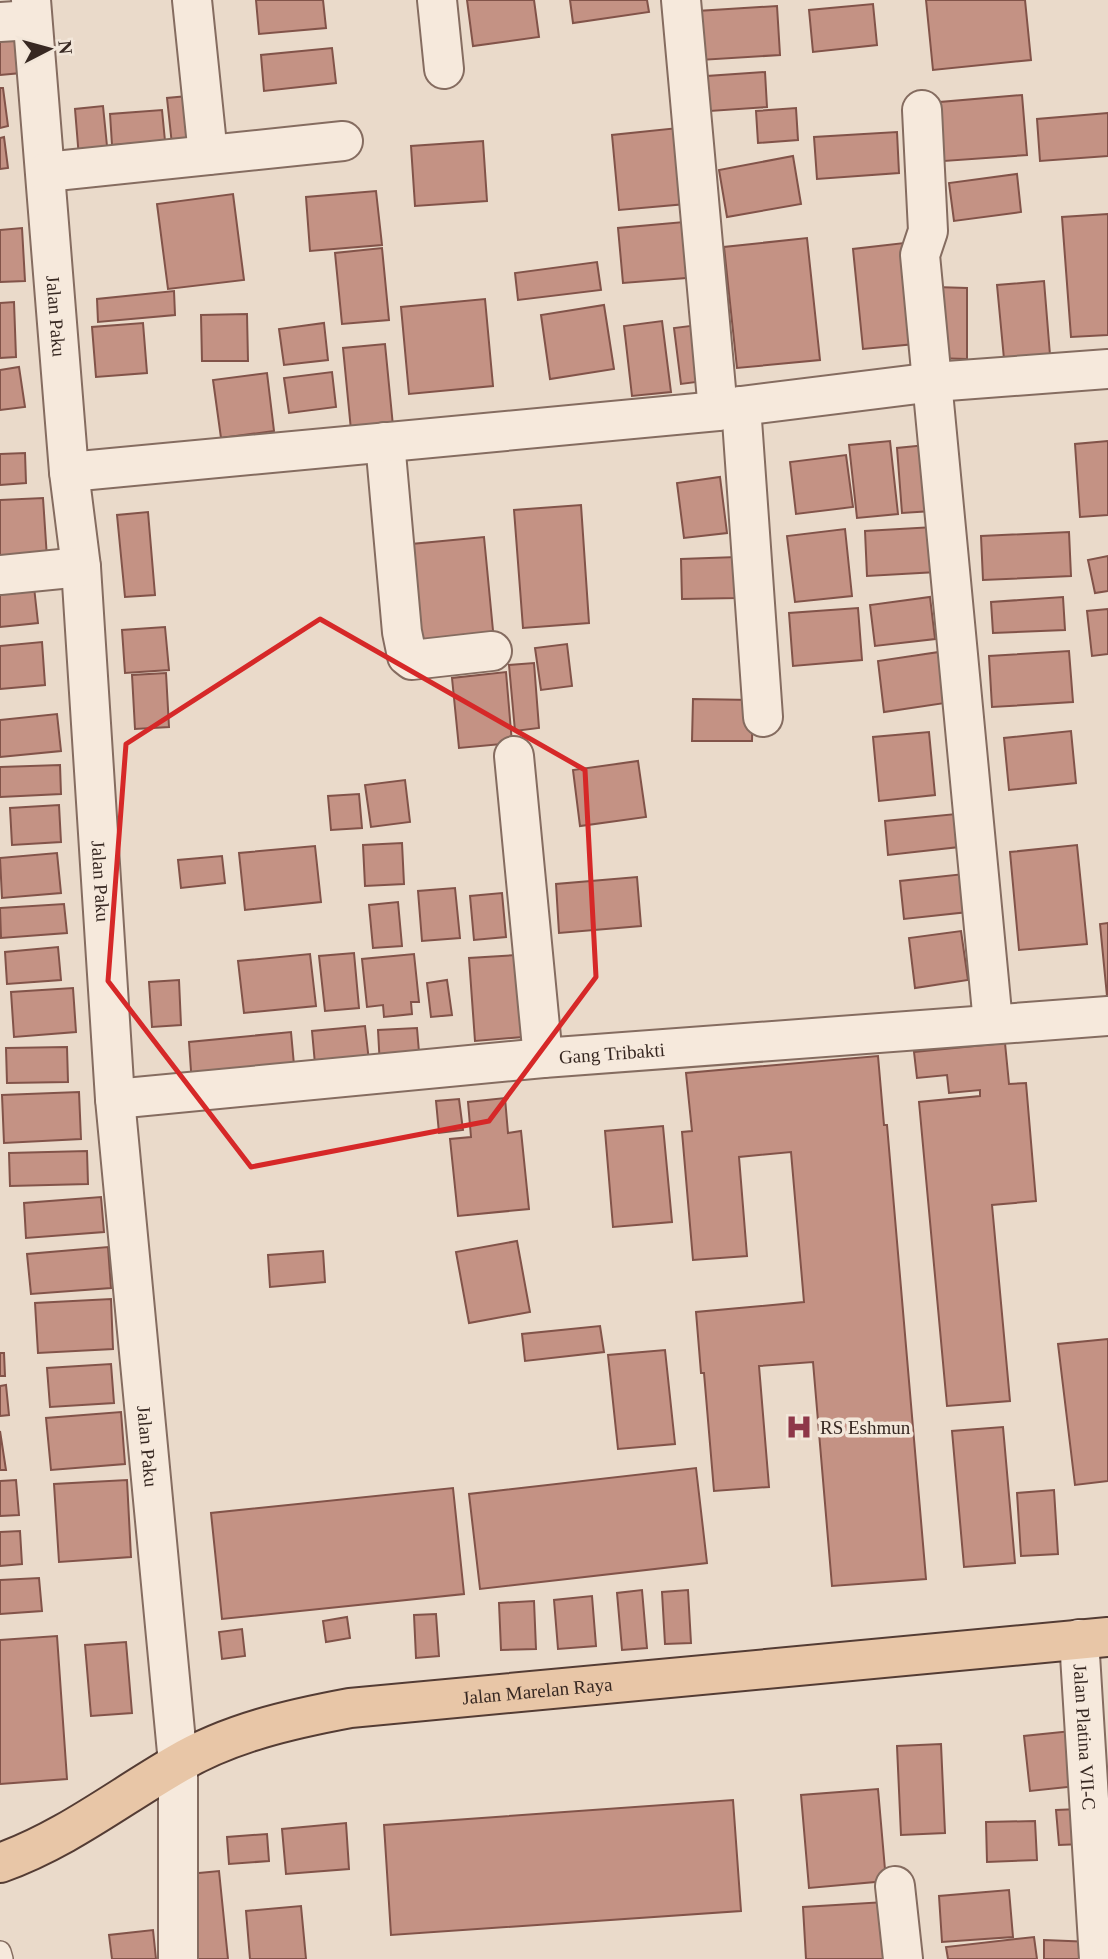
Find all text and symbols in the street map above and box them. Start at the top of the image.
north arrow [14,14,84,84]
text: N [54,39,77,55]
street label: Jalan Paku [42,274,70,358]
street label: Jalan Paku [87,840,114,923]
street label: Gang Tribakti [558,1039,666,1068]
street label: Jalan Paku [133,1404,162,1488]
hospital icon: RS Eshmun [784,1412,814,1442]
place label: RS Eshmun [820,1417,911,1438]
street label: Jalan Platina VII-C [1070,1663,1100,1811]
street label: Jalan Marelan Raya [461,1673,614,1708]

